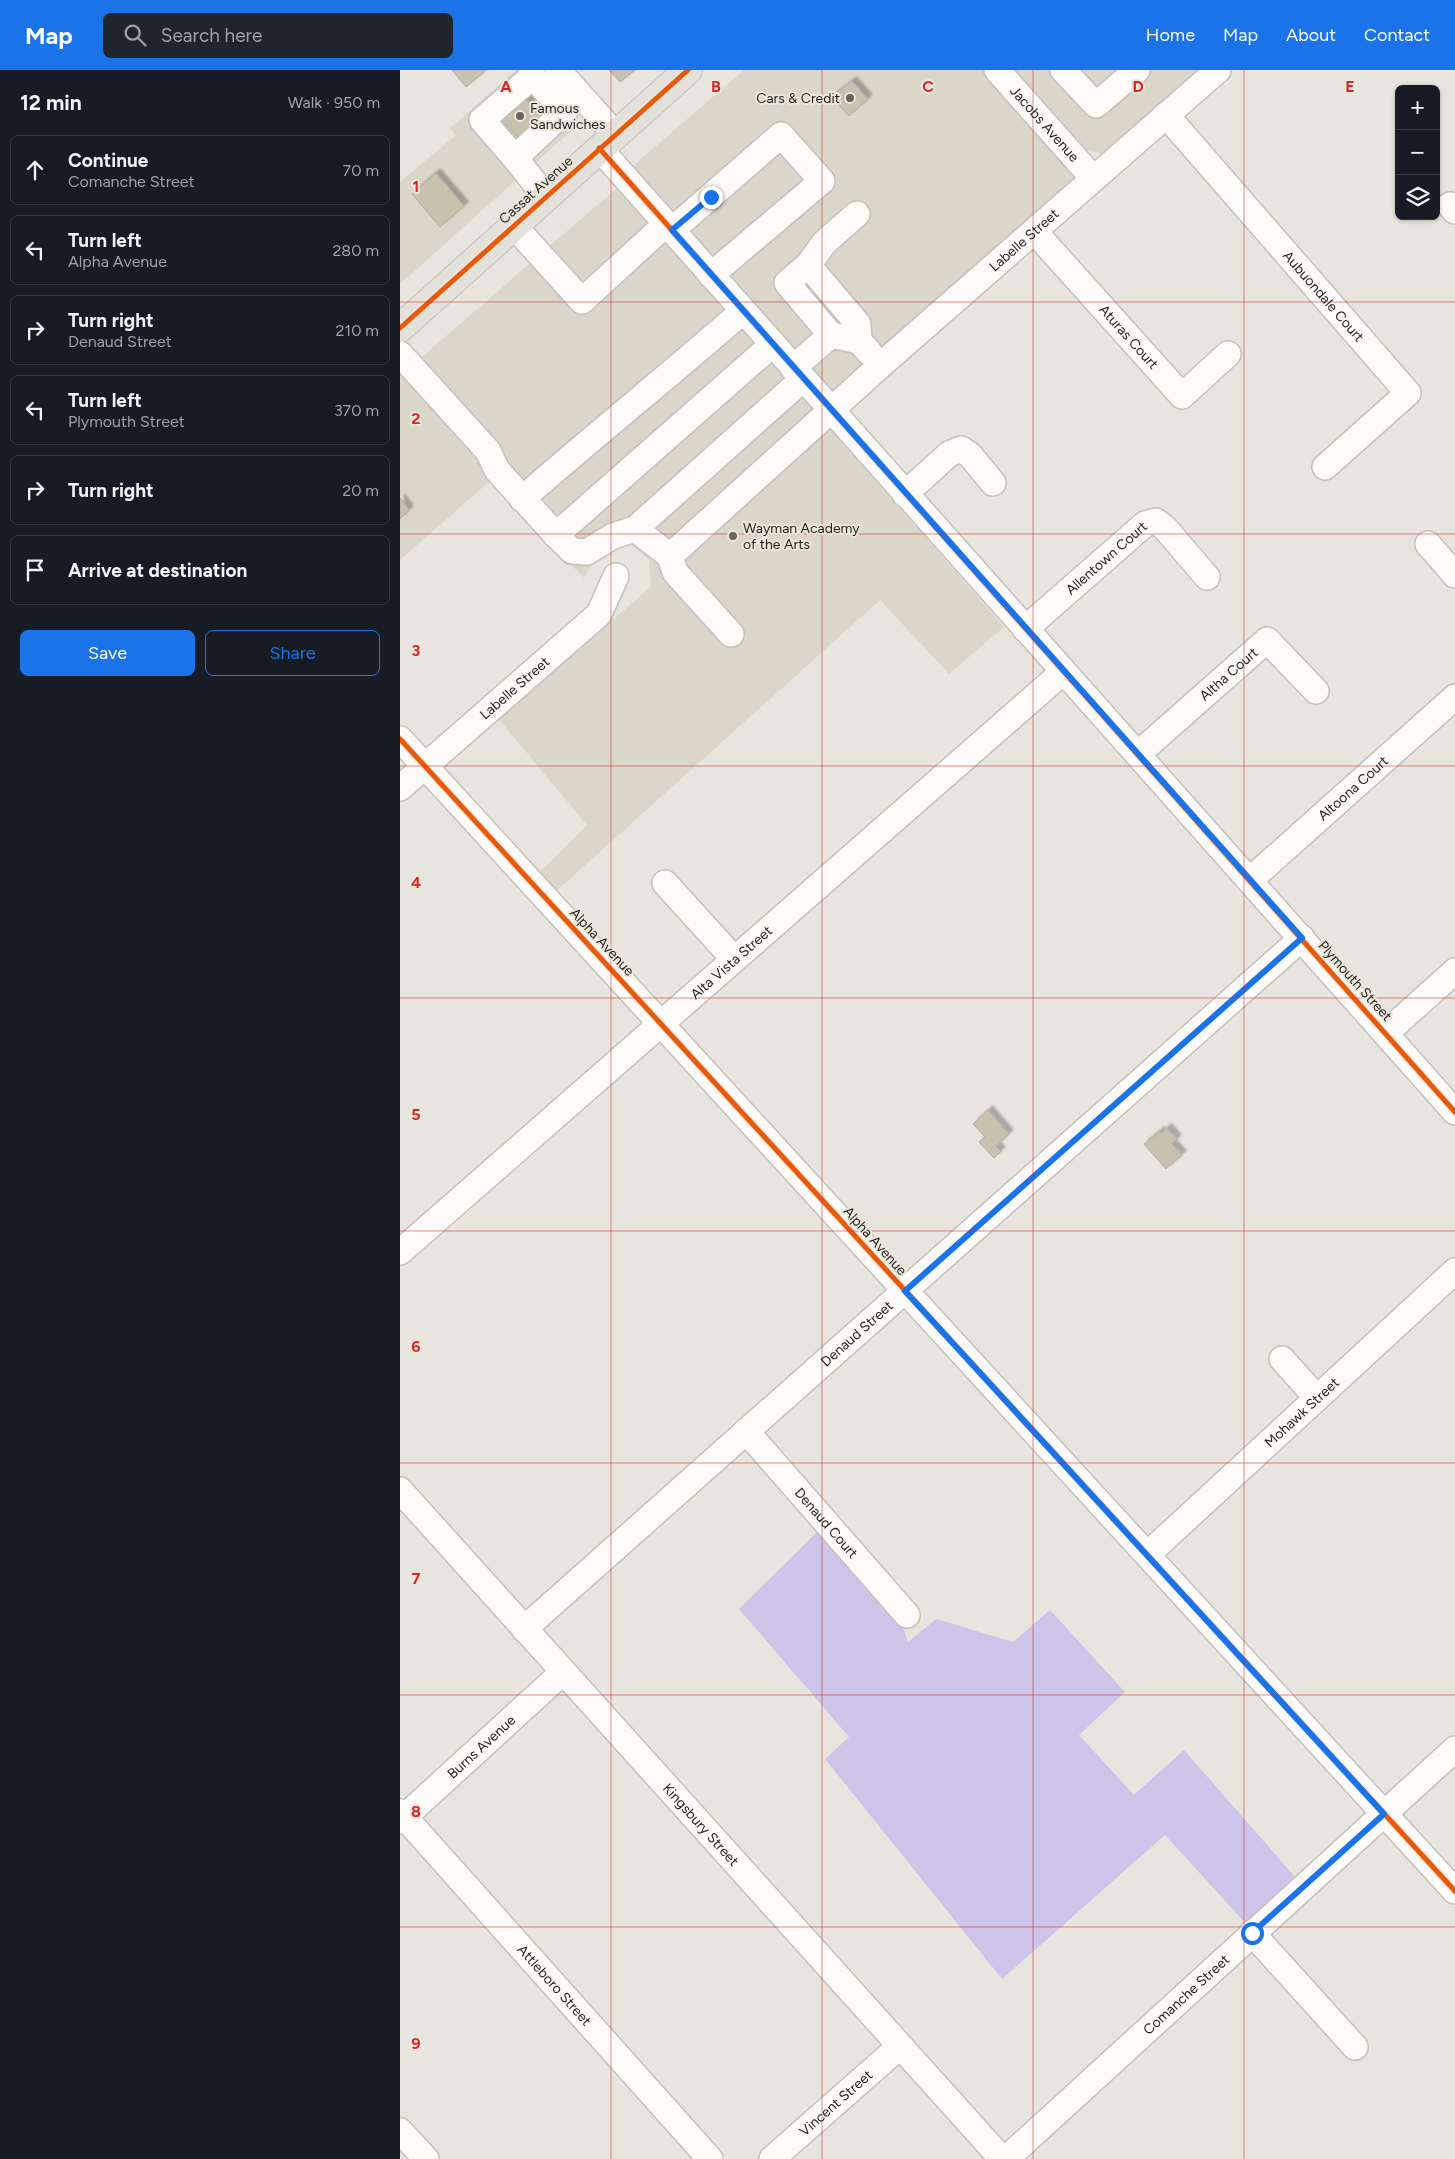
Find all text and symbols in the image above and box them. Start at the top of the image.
search box [103,13,453,58]
text: Map [25,21,73,50]
icon: search [121,21,149,49]
text: Search here [161,24,262,47]
text: Home [1146,24,1195,46]
text: Map [1223,24,1258,46]
text: About [1286,24,1336,46]
text: Contact [1364,24,1430,46]
text: A [500,77,512,96]
text: B [711,77,721,96]
text: C [922,77,934,96]
text: D [1132,77,1144,96]
text: E [1345,77,1355,96]
street label: Jacobs Avenue [1007,82,1083,165]
map controls [1395,85,1440,220]
button: + [1395,85,1440,130]
text: 12 min [20,90,82,115]
place label: Cars & Credit [756,90,840,107]
marker: Cars & Credit [844,92,856,104]
text: Walk · 950 m [288,93,380,112]
place label: Famous Sandwiches [530,100,606,133]
marker: Famous Sandwiches [514,110,526,122]
button: − [1395,130,1440,175]
text: Continue [68,149,148,172]
street label: Cassat Avenue [496,152,577,228]
icon: ahead [21,156,49,184]
text: 70 m [343,161,379,180]
text: Comanche Street [68,172,195,191]
button: layers [1395,175,1440,220]
text: 1 [413,177,419,196]
route end [700,186,723,209]
street label: Labelle Street [986,205,1062,275]
text: Turn left [68,229,142,252]
icon: left [21,236,49,264]
text: 280 m [332,241,379,260]
street label: Aubuondale Court [1279,247,1368,345]
text: Alpha Avenue [68,252,167,271]
street label: Aturas Court [1096,301,1162,372]
text: Turn right [68,309,154,332]
icon: right [21,316,49,344]
text: 210 m [336,321,379,340]
text: Denaud Street [68,332,172,351]
text: Turn left [68,389,142,412]
icon: left [21,396,49,424]
text: 370 m [334,401,379,420]
text: 2 [411,409,421,428]
text: Plymouth Street [68,412,185,431]
icon: right [21,476,49,504]
text: Turn right [68,479,154,502]
text: 20 m [342,481,379,500]
street label: Allentown Court [1062,518,1151,598]
place label: Wayman Academy of the Arts [743,520,860,553]
marker: Wayman Academy of the Arts [727,530,739,542]
icon: arrive [21,556,49,584]
text: Arrive at destination [68,559,247,582]
button: Save [20,630,195,676]
button: Share [205,630,380,676]
text: 3 [412,641,421,660]
street label: Altha Court [1196,644,1261,704]
street label: Labelle Street [476,653,553,723]
street label: Altoona Court [1314,752,1392,824]
text: 4 [411,873,421,892]
street label: Alpha Avenue [566,905,638,980]
street label: Alta Vista Street [687,922,776,1003]
street label: Plymouth Street [1315,937,1395,1025]
text: 5 [411,1105,421,1124]
street label: Alpha Avenue [840,1203,911,1279]
street label: Denaud Street [817,1297,896,1370]
text: 6 [411,1337,421,1356]
street label: Mohawk Street [1261,1374,1342,1451]
street label: Denaud Court [791,1484,862,1561]
text: 7 [412,1569,421,1588]
street label: Burns Avenue [444,1711,519,1782]
street label: Kingsbury Street [659,1780,743,1869]
text: 8 [411,1802,421,1821]
route start [1241,1922,1264,1945]
street label: Attleboro Street [514,1941,595,2029]
street label: Comanche Street [1140,1951,1233,2038]
text: 9 [411,2034,421,2053]
street label: Vincent Street [796,2066,876,2140]

